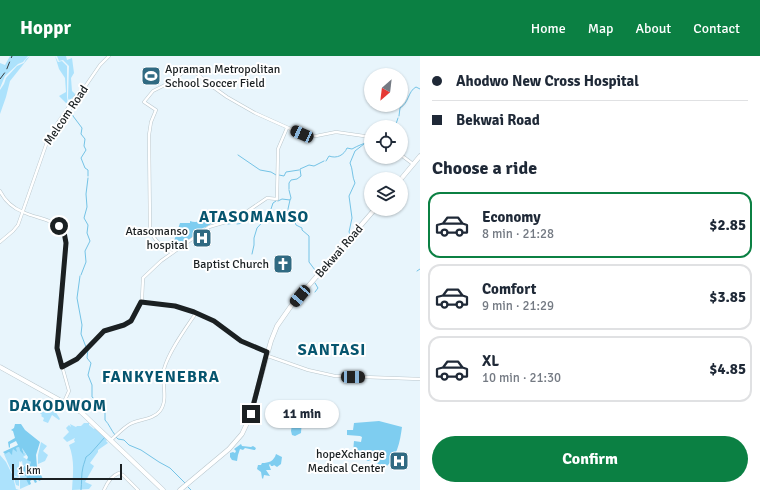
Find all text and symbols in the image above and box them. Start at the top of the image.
text: Hoppr [20,16,71,40]
text: Home [531,20,566,37]
text: Map [588,20,613,37]
text: About [635,20,671,37]
text: Contact [693,20,740,37]
place label: Apraman Metropolitan School Soccer Field [165,62,280,91]
sports icon: Apraman Metropolitan School Soccer Field [140,65,162,87]
north arrow [364,68,408,112]
map controls [364,68,408,216]
text: Ahodwo New Cross Hospital [456,72,639,90]
street label: Melcom Road [41,83,92,148]
text: Bekwai Road [456,111,540,129]
button: locate [364,120,408,164]
car [289,124,315,144]
text: Choose a ride [432,157,537,179]
button: layers [364,172,408,216]
district label: ATASOMANSO [199,207,309,227]
icon: car [434,207,470,243]
text: Economy [482,208,541,226]
text: $2.85 [709,216,746,234]
route start [50,217,68,235]
street label: Bekwai Road [312,222,367,281]
place label: Atasomanso hospital [125,224,188,253]
text: 8 min · 21:28 [482,226,554,242]
hospital icon: Atasomanso hospital [191,227,213,249]
church icon: Baptist Church [272,253,294,275]
place label: Baptist Church [193,257,269,272]
icon: car [434,279,470,315]
text: Comfort [482,280,536,298]
car [288,283,312,309]
text: $3.85 [709,288,746,306]
text: 9 min · 21:29 [482,298,554,314]
district label: SANTASI [298,340,366,360]
icon: car [434,351,470,387]
text: XL [482,352,499,370]
text: $4.85 [709,360,746,378]
district label: FANKYENEBRA [102,367,220,387]
text: 10 min · 21:30 [482,370,561,386]
car [341,371,365,383]
district label: DAKODWOM [9,396,107,416]
callout: 11 min [265,400,339,428]
route end [242,405,260,423]
text: 11 min [283,406,321,422]
button: Confirm [432,436,748,482]
place label: hopeXchange Medical Center [308,447,386,476]
hospital icon: hopeXchange Medical Center [388,450,410,472]
scale bar [12,462,122,481]
text: 1 km [18,464,41,477]

